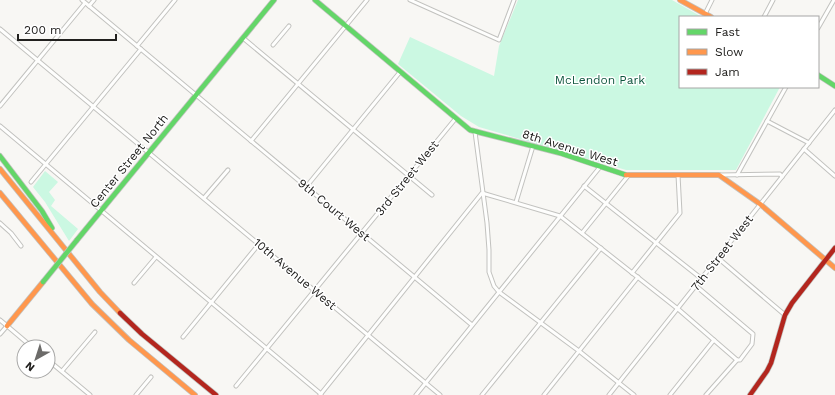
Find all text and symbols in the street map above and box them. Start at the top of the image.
scale bar [18,16,116,42]
legend [679,16,819,88]
text: 200 m [24,23,61,37]
text: Fast [715,25,740,39]
text: Slow [715,45,743,59]
text: Jam [715,65,740,79]
park label: McLendon Park [555,73,645,87]
street label: Center Street North [87,111,171,211]
street label: 8th Avenue West [521,127,619,169]
street label: 3rd Street West [372,138,442,218]
street label: 9th Court West [295,176,373,244]
street label: 7th Street West [688,212,756,294]
street label: 10th Avenue West [251,235,339,313]
north arrow [16,339,56,379]
text: N [23,359,37,374]

